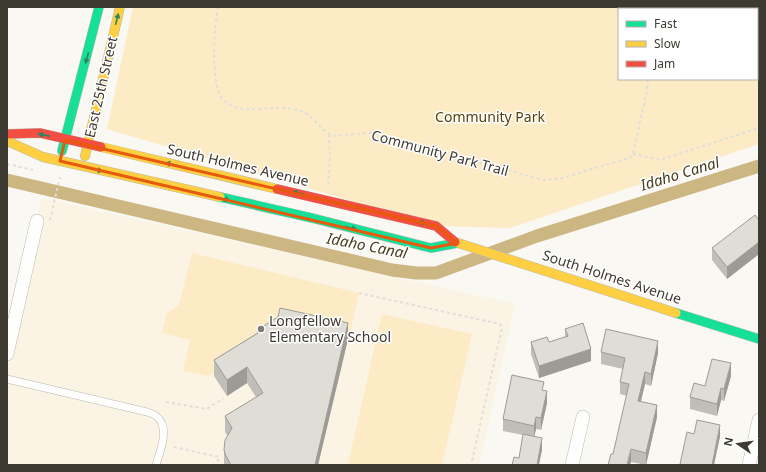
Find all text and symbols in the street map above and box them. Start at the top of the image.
legend [618,8,758,80]
one-way arrow [115,13,121,26]
text: Fast [654,15,678,32]
street label: East 25th Street [80,34,121,139]
text: Slow [654,35,681,52]
one-way arrow [83,52,89,65]
text: Jam [653,55,675,72]
park label: Community Park [435,107,545,126]
street label: Community Park Trail [370,125,511,180]
one-way arrow [38,131,51,137]
street label: South Holmes Avenue [165,139,311,190]
water label: Idaho Canal [637,151,723,195]
one-way arrow [165,161,177,167]
one-way arrow [91,167,103,173]
one-way arrow [292,190,304,196]
one-way arrow [218,196,230,202]
one-way arrow [418,220,430,226]
one-way arrow [345,225,357,231]
water label: Idaho Canal [324,227,410,263]
street label: South Holmes Avenue [540,245,684,308]
place label: Longfellow Elementary School [269,311,391,346]
marker: Longfellow Elementary School [256,324,266,334]
north arrow [718,424,758,464]
text: N [719,436,736,448]

